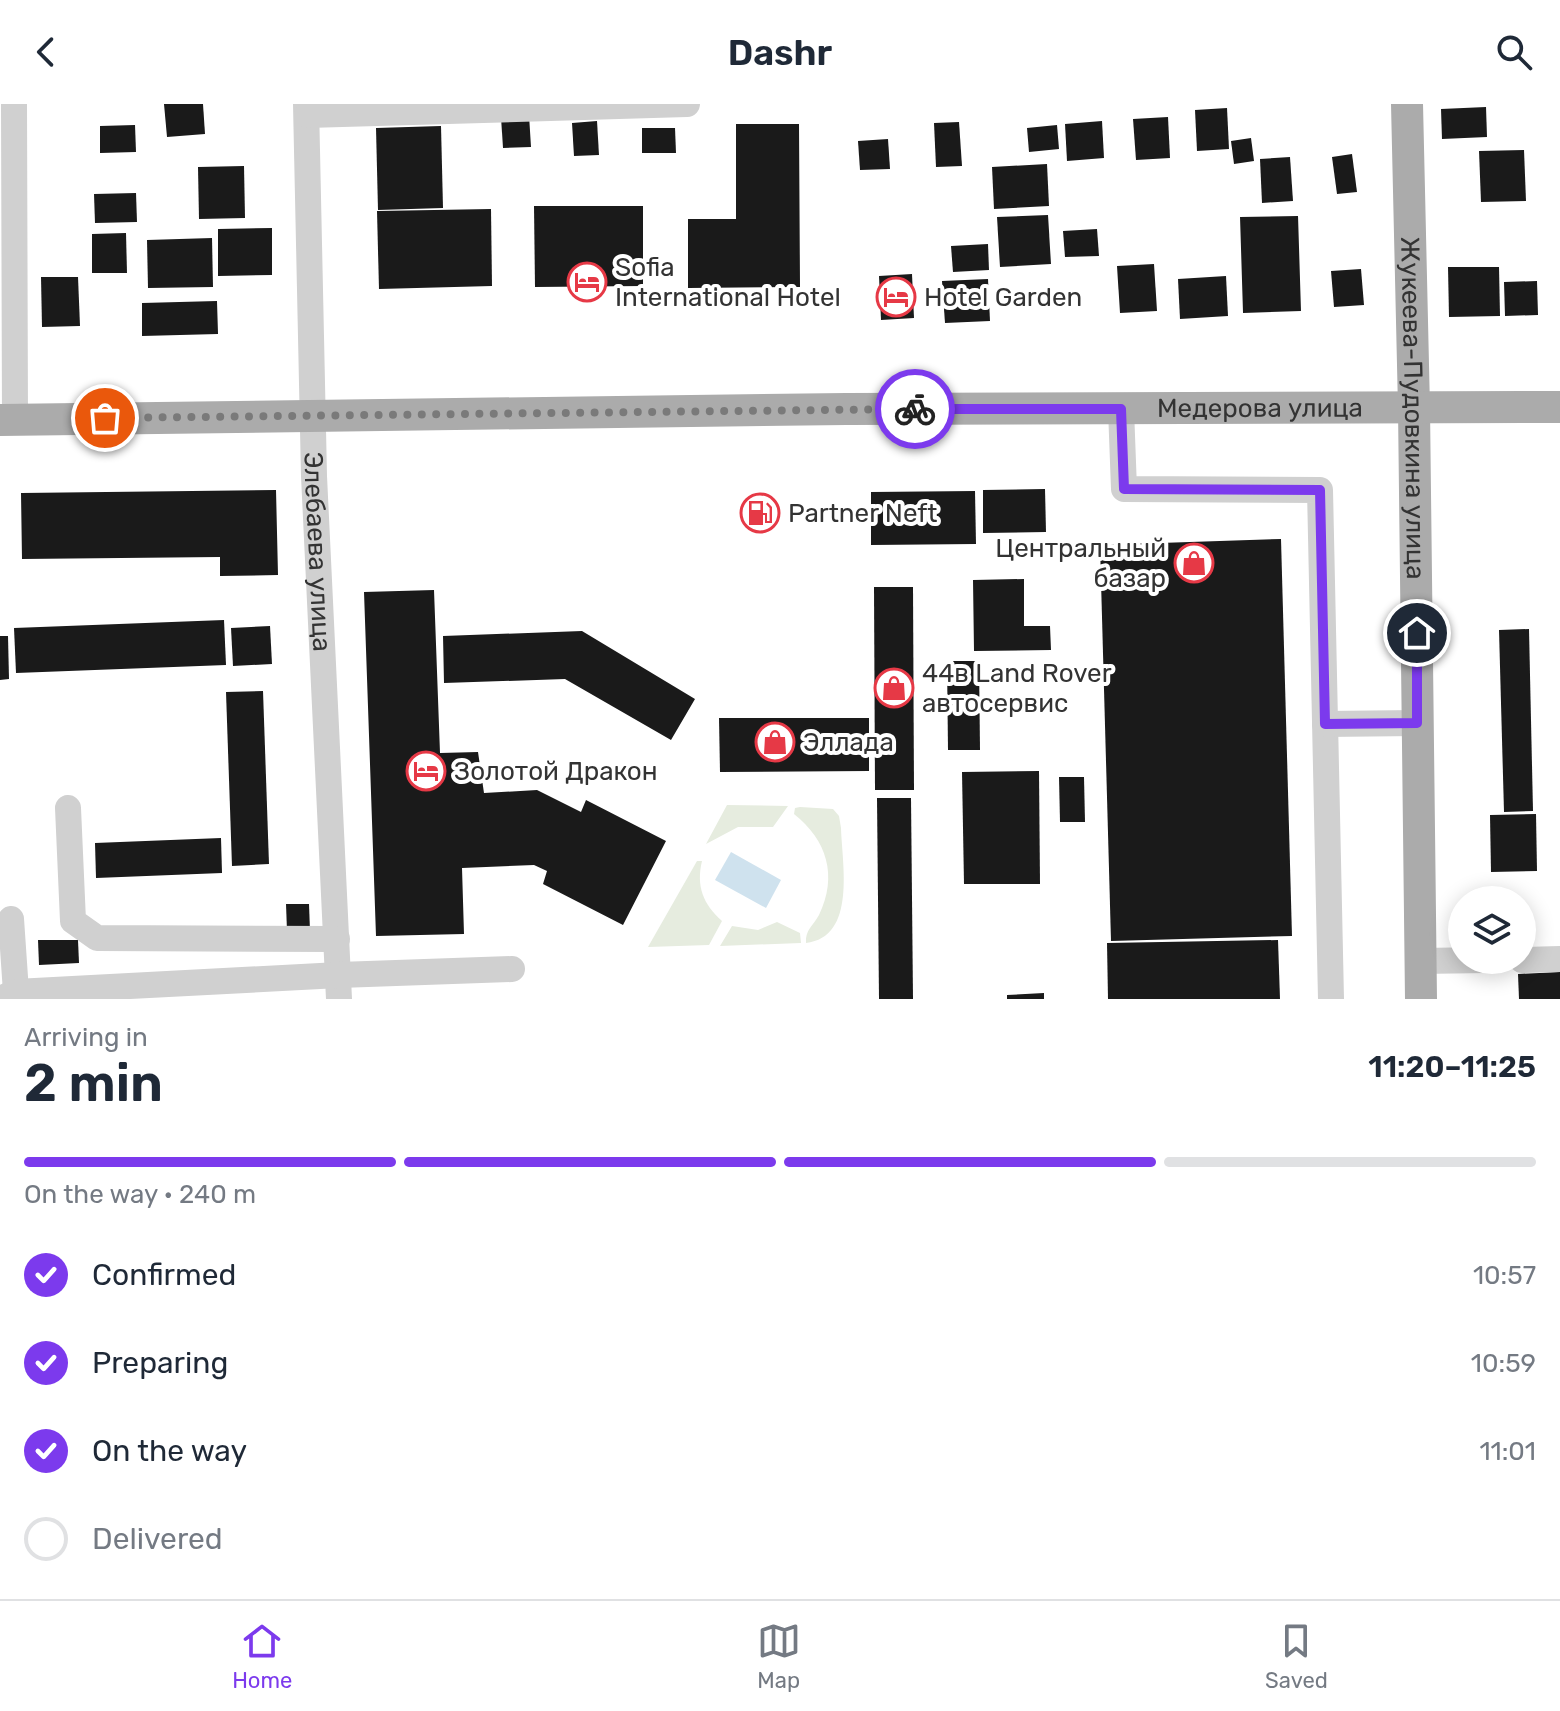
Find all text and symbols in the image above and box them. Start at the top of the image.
icon: back [24,30,68,74]
icon: search [1492,30,1536,74]
text: Dashr [728,31,832,74]
street label: Жукеева-Пудовкина улица [1394,236,1431,580]
place label: Sofia International Hotel [615,252,841,313]
hotel icon: Sofia International Hotel [566,261,608,303]
hotel icon: Hotel Garden [875,276,917,318]
place label: Hotel Garden [924,282,1082,313]
courier [875,369,955,449]
pin [71,384,139,452]
icon: bike [893,387,937,431]
street label: Медерова улица [1157,393,1363,424]
icon: bag [83,396,127,440]
street label: Элебаева улица [297,452,337,653]
fuel station icon: Partner Neft [739,492,781,534]
place label: Partner Neft [788,498,938,529]
place label: Центральный базар [995,533,1166,594]
shop icon: Центральный базар [1173,542,1215,584]
pin [1383,599,1451,667]
icon: home [1395,611,1439,655]
place label: 44в Land Rover автосервис [922,658,1112,719]
shop icon: 44в Land Rover автосервис [873,667,915,709]
shop icon: Эллада [754,721,796,763]
place label: Эллада [803,727,894,758]
hotel icon: Золотой Дракон [405,750,447,792]
place label: Золотой Дракон [454,756,658,787]
map controls [1448,886,1536,974]
button: layers [1448,886,1536,974]
text: Arriving in [24,1022,148,1053]
text: 11:20–11:25 [1368,1049,1536,1085]
text: 2 min [24,1052,163,1114]
text: On the way · 240 m [24,1179,256,1210]
icon: check [24,1253,68,1297]
text: Confirmed [92,1257,236,1293]
text: 10:57 [1473,1260,1536,1291]
icon: check [24,1341,68,1385]
text: Preparing [92,1345,228,1381]
text: 10:59 [1471,1348,1536,1379]
icon: check [24,1429,68,1473]
text: On the way [92,1433,247,1469]
text: 11:01 [1479,1436,1536,1467]
text: Delivered [92,1521,223,1557]
tab: Home [232,1619,292,1694]
tab: Map [757,1619,801,1694]
tab: Saved [1265,1619,1328,1694]

